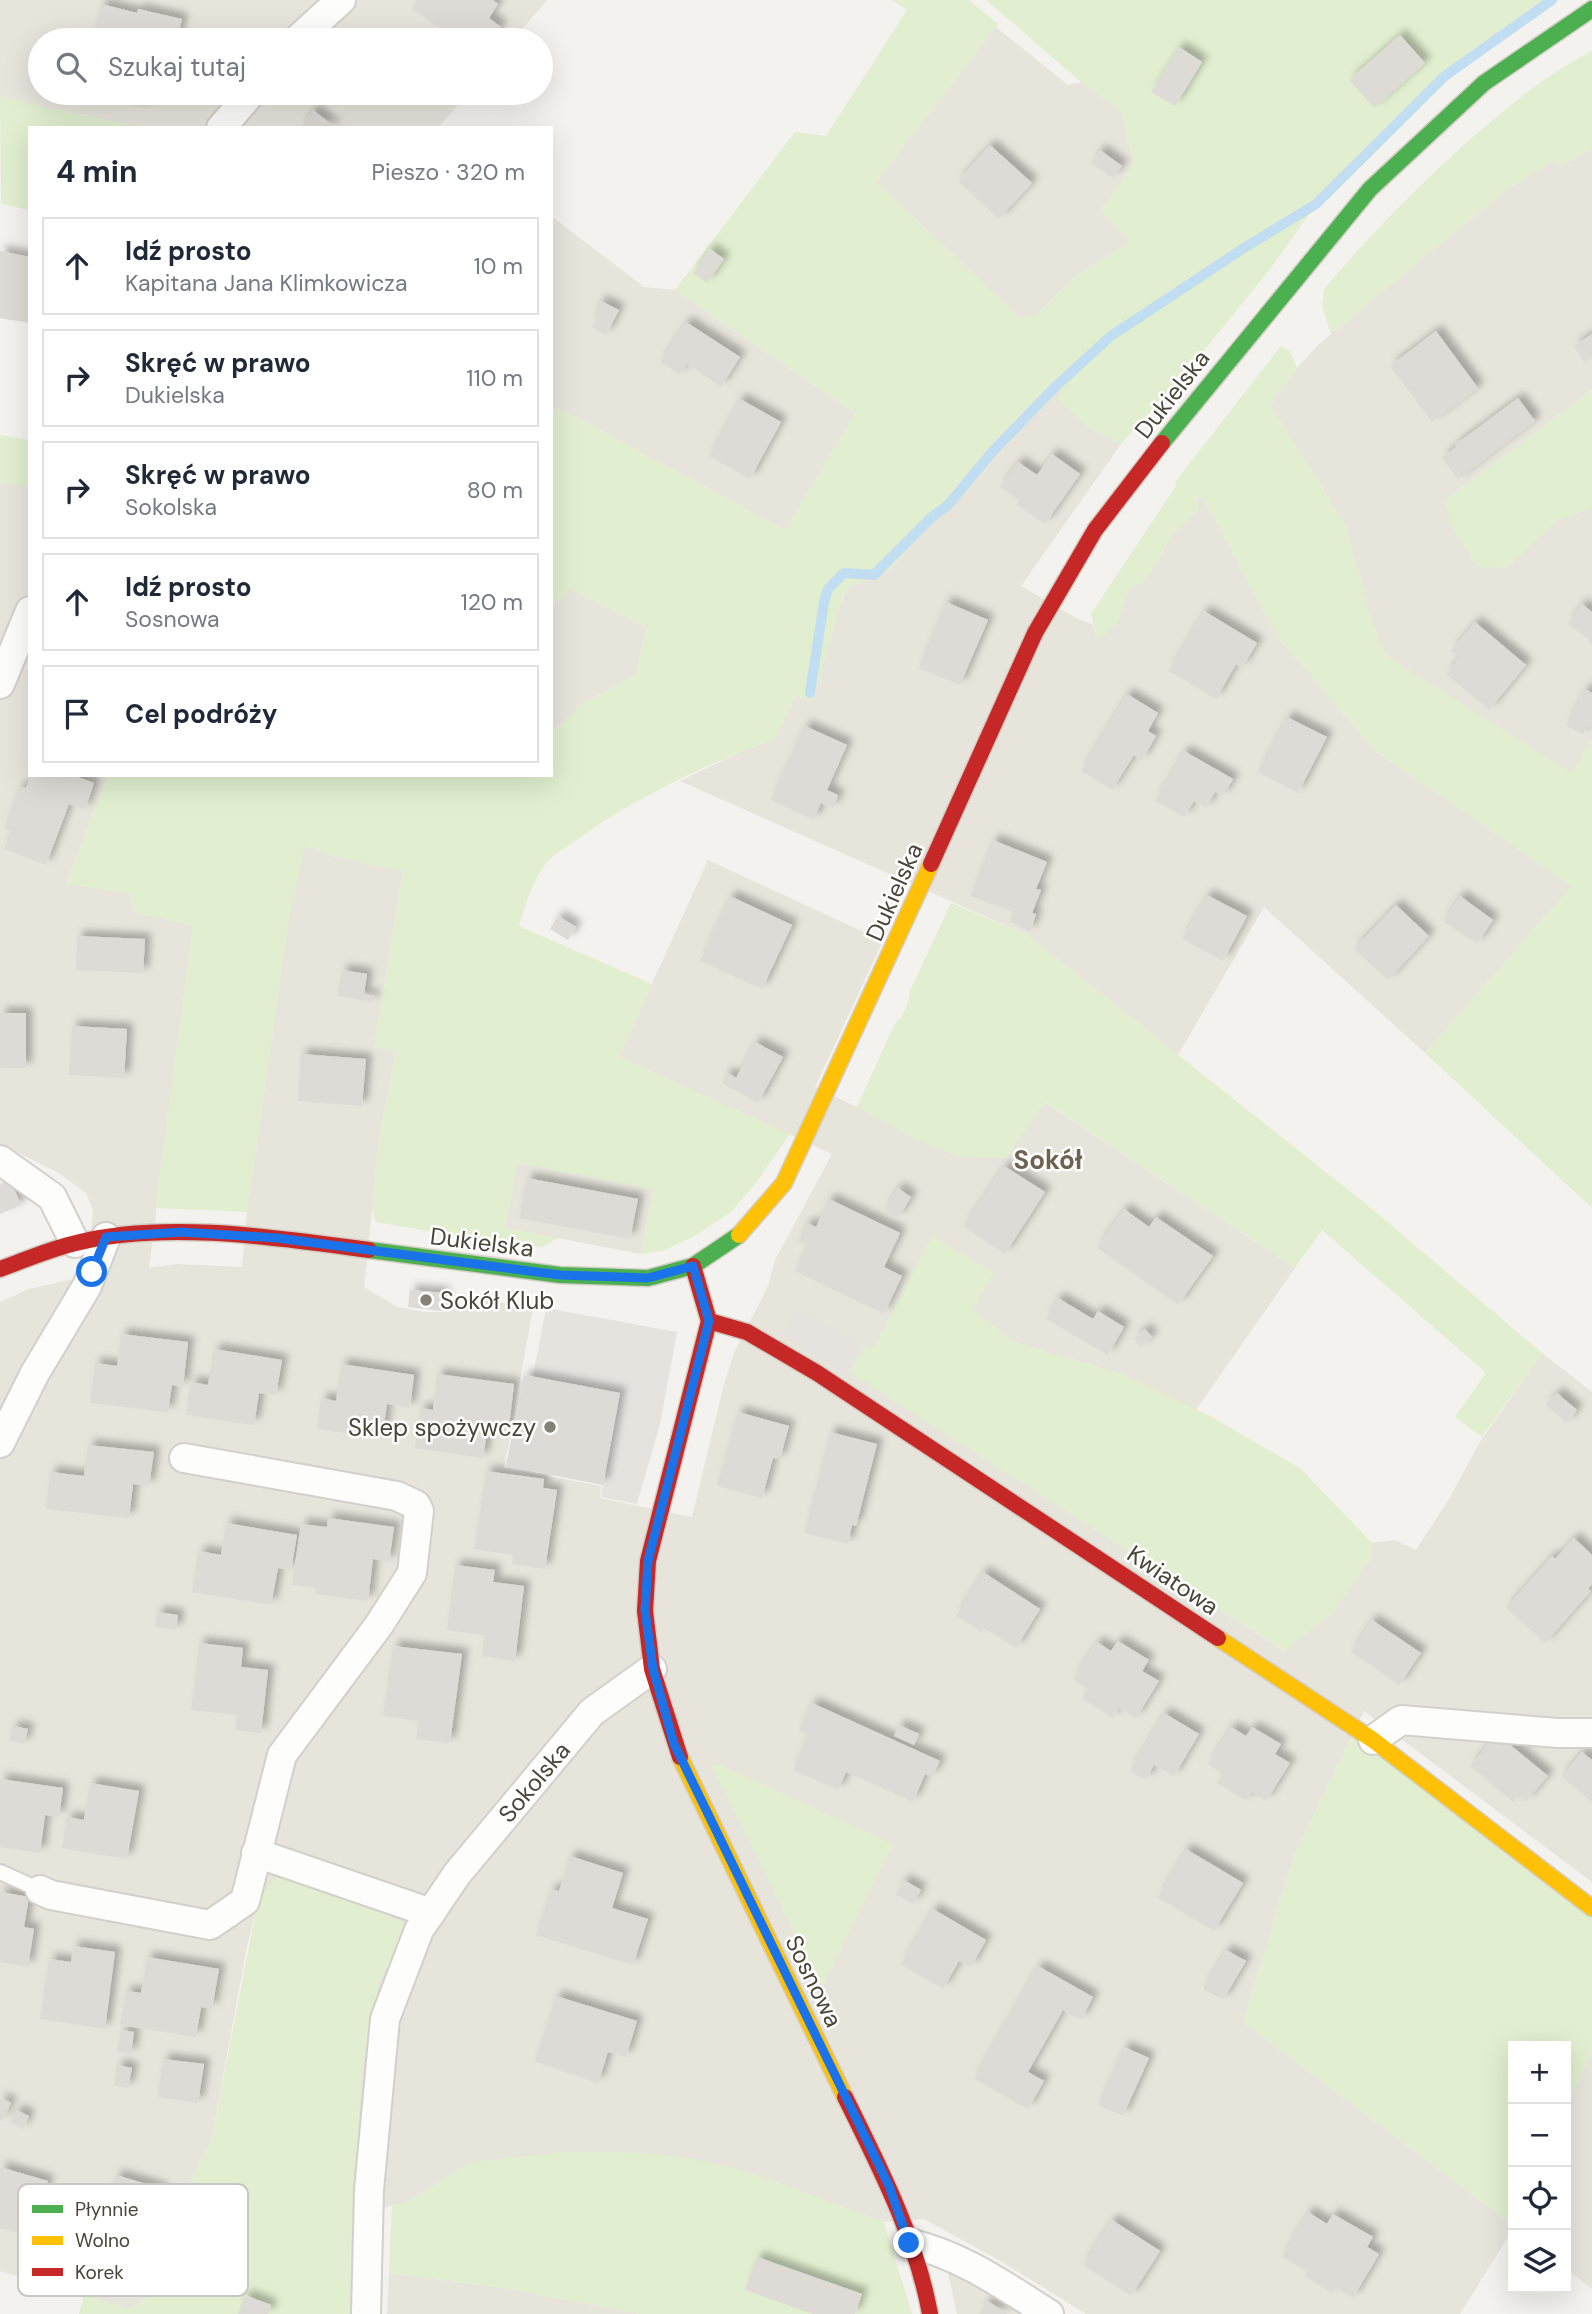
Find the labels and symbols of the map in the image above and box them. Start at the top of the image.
street label: Dukielska [1128,343,1216,445]
street label: Dukielska [859,838,929,946]
district label: Sokół [1013,1143,1083,1177]
street label: Dukielska [428,1220,536,1264]
route start [76,1256,107,1287]
place label: Sokół Klub [440,1285,554,1316]
marker: Sokół Klub [418,1292,434,1308]
place label: Sklep spożywczy [348,1412,536,1443]
marker: Sklep spożywczy [542,1419,558,1435]
street label: Kwiatowa [1121,1538,1225,1622]
street label: Sokolska [491,1735,577,1829]
street label: Sosnowa [778,1930,850,2032]
legend [18,2184,248,2296]
text: Płynnie [75,2197,139,2222]
route end [893,2227,924,2258]
text: Wolno [75,2228,130,2253]
text: Korek [75,2260,124,2285]

